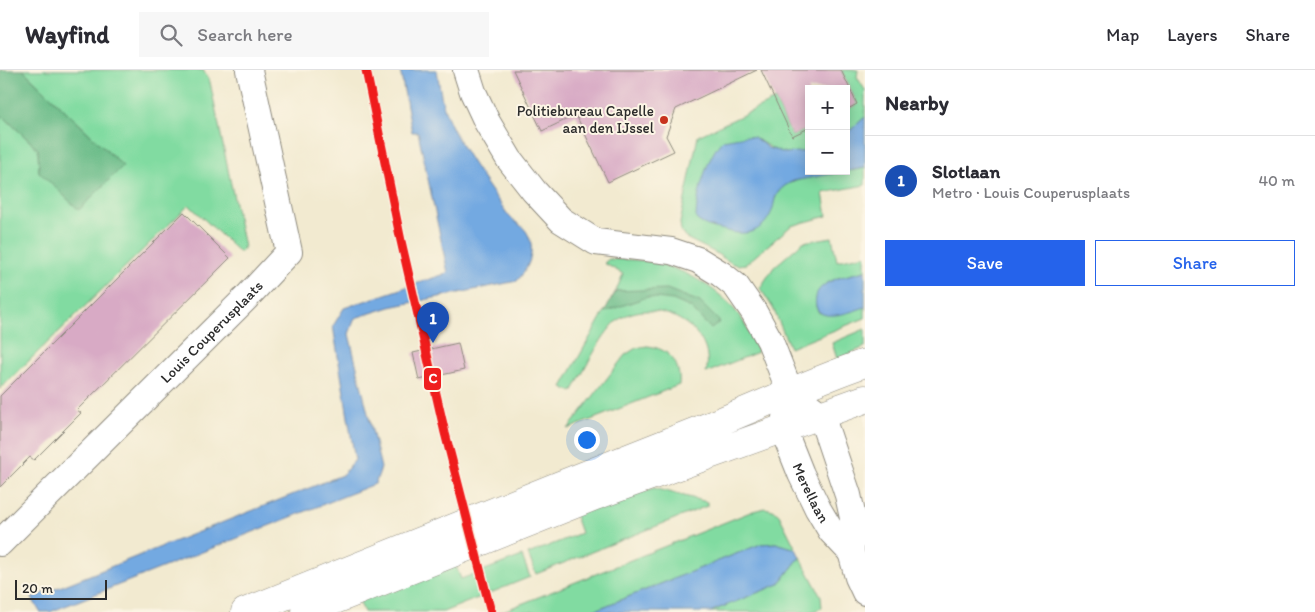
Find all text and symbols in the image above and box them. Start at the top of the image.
search box [139,12,489,57]
text: Wayfind [25,20,109,49]
icon: search [157,21,185,49]
text: Search here [197,23,293,46]
text: Map [1106,24,1139,46]
text: Layers [1167,24,1217,46]
text: Share [1245,24,1290,46]
map controls [805,85,850,175]
button: + [805,85,850,130]
text: Nearby [885,90,949,115]
place label: Politiebureau Capelle aan den IJssel [517,102,655,137]
marker: Politiebureau Capelle aan den IJssel [658,114,670,126]
button: − [805,130,850,175]
text: Slotlaan [932,160,1000,183]
text: 1 [897,171,905,190]
text: 40 m [1258,171,1295,190]
text: Metro · Louis Couperusplaats [932,183,1130,202]
button: Save [885,240,1085,286]
button: Share [1095,240,1295,286]
street label: Louis Couperusplaats [157,277,267,387]
pin: 1 [417,302,449,343]
line badge: C [423,367,442,391]
text: C [428,370,438,387]
your location [574,427,600,453]
street label: Merellaan [788,460,833,527]
scale bar [15,577,108,600]
text: 20 m [22,580,53,597]

